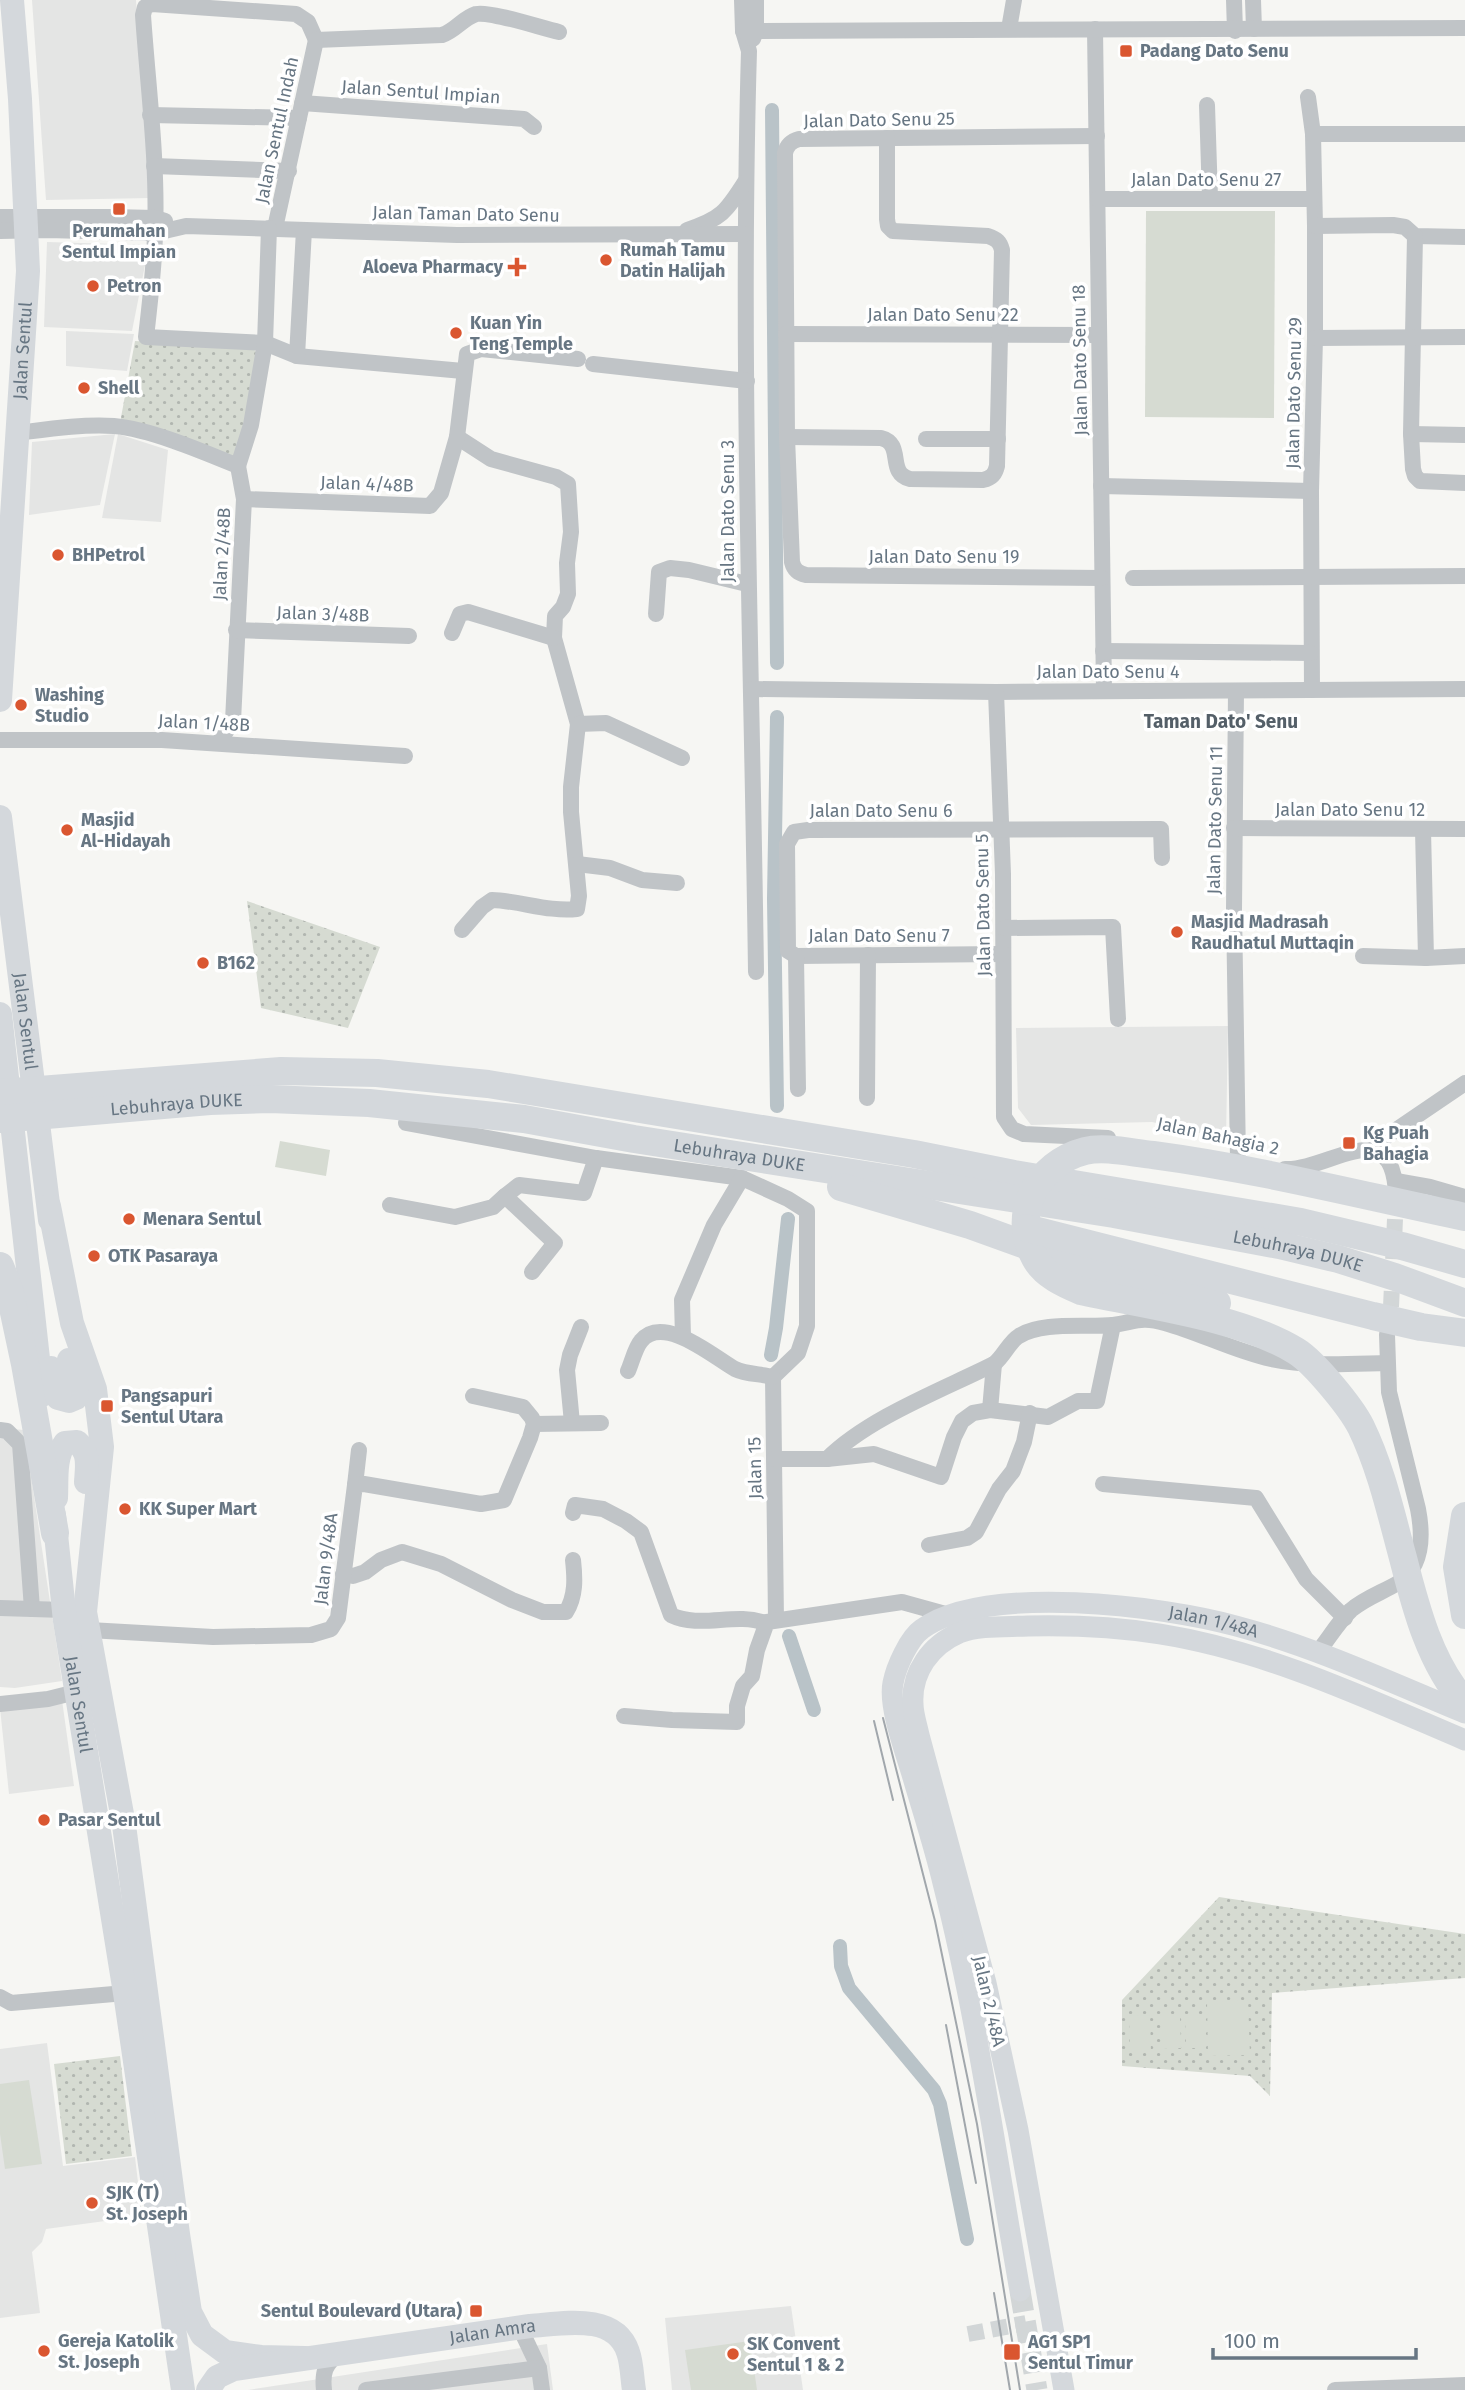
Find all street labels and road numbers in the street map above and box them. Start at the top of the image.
street label: Jalan Sentul Indah [251,55,303,205]
street label: Jalan Sentul Impian [341,75,501,109]
street label: Jalan Dato Senu 25 [803,108,955,132]
street label: Jalan Dato Senu 27 [1131,169,1281,191]
street label: Jalan Taman Dato Senu [372,201,560,227]
street label: Jalan Dato Senu 18 [1068,284,1092,436]
street label: Jalan Sentul [9,301,37,400]
street label: Jalan Dato Senu 22 [867,304,1019,326]
street label: Jalan Dato Senu 29 [1282,317,1306,469]
street label: Jalan Dato Senu 3 [717,440,739,582]
street label: Jalan 4/48B [320,471,414,497]
street label: Jalan 2/48B [209,507,235,601]
street label: Jalan Dato Senu 19 [869,546,1019,568]
street label: Jalan 3/48B [276,601,370,627]
street label: Jalan Dato Senu 4 [1036,661,1180,683]
street label: Jalan 1/48B [157,710,251,736]
street label: Jalan Dato Senu 11 [1203,745,1227,895]
street label: Jalan Dato Senu 12 [1275,799,1425,821]
street label: Jalan Dato Senu 6 [809,800,953,822]
street label: Jalan Dato Senu 5 [971,834,995,976]
street label: Jalan Dato Senu 7 [808,925,950,947]
street label: Jalan Sentul [8,971,42,1071]
street label: Lebuhraya DUKE [109,1089,243,1121]
street label: Jalan Bahagia 2 [1155,1112,1281,1160]
street label: Lebuhraya DUKE [672,1134,807,1177]
street label: Lebuhraya DUKE [1231,1226,1366,1277]
street label: Jalan 15 [743,1437,767,1499]
street label: Jalan 9/48A [309,1511,343,1606]
street label: Jalan 1/48A [1167,1601,1261,1643]
street label: Jalan Sentul [60,1654,97,1754]
street label: Jalan 2/48A [968,1953,1010,2049]
street label: Jalan Amra [448,2315,537,2349]

